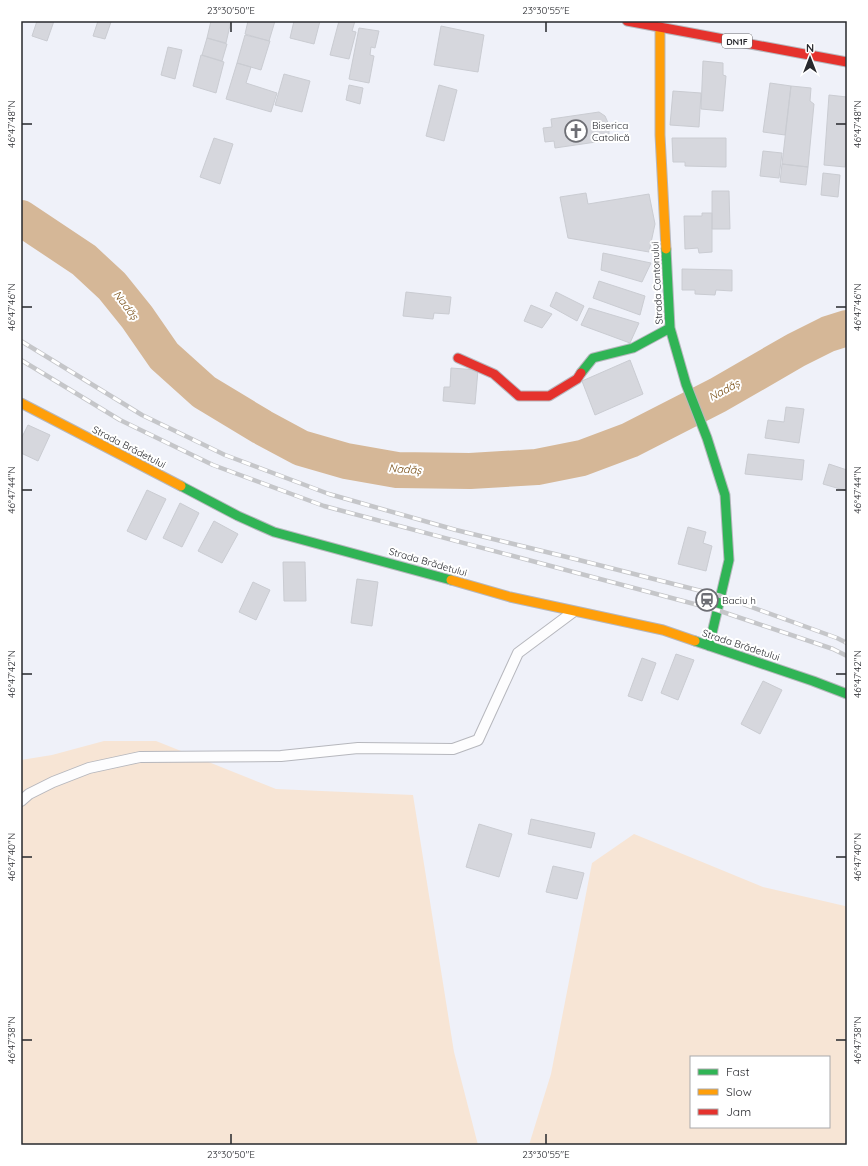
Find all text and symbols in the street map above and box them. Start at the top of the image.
text: 23°30'50"E [207,4,255,17]
text: 23°30'55"E [522,4,570,17]
road number: DN1F [722,34,752,48]
north arrow [790,38,830,78]
text: N [806,41,814,55]
text: 46°47'48"N [5,100,18,148]
text: 46°47'48"N [851,100,864,148]
church icon: Biserica Catolică [563,118,589,144]
place label: Biserica Catolică [592,119,630,144]
street label: Strada Cantonului [648,241,666,325]
text: 46°47'46"N [5,283,18,331]
text: 46°47'46"N [851,283,864,331]
water label: Nadăș [110,288,142,323]
water label: Nadăș [706,376,743,404]
street label: Strada Brădetului [90,423,168,471]
water label: Nadăș [388,461,423,477]
text: 46°47'44"N [5,466,18,514]
text: 46°47'44"N [851,466,864,514]
street label: Strada Brădetului [387,545,469,579]
station icon: Baciu h [694,587,720,613]
place label: Baciu h [722,594,756,607]
street label: Strada Brădetului [701,626,781,664]
text: 46°47'42"N [5,650,18,698]
text: 46°47'42"N [851,650,864,698]
text: 46°47'40"N [5,833,18,881]
text: 46°47'40"N [851,833,864,881]
text: 46°47'38"N [5,1016,18,1064]
text: 46°47'38"N [851,1016,864,1064]
legend [690,1056,830,1128]
text: Fast [726,1064,750,1079]
text: Slow [726,1084,752,1099]
text: Jam [726,1104,751,1119]
text: 23°30'50"E [207,1148,255,1161]
text: 23°30'55"E [522,1148,570,1161]

